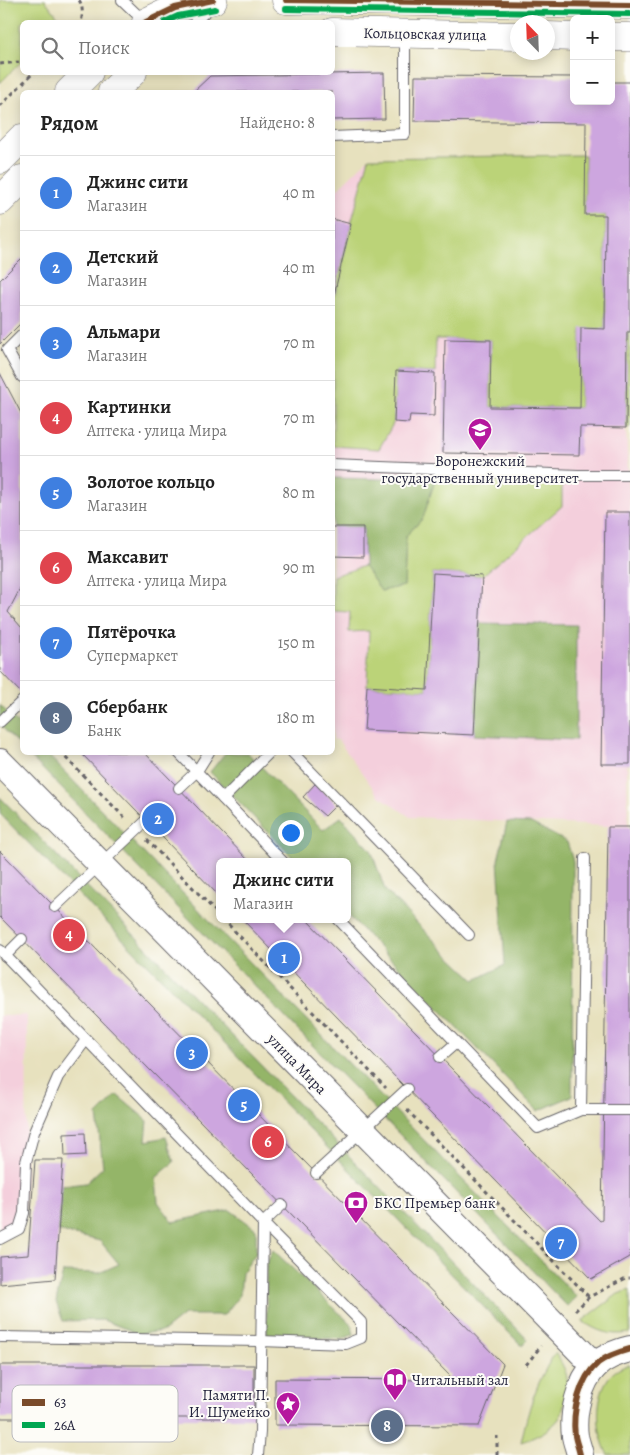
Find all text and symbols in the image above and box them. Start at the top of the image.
north arrow [510,15,555,60]
map controls [570,15,615,105]
button: + [570,15,615,60]
search box [20,20,335,75]
street label: Кольцовская улица [363,23,487,45]
icon: search [38,34,66,62]
text: Поиск [78,35,130,61]
button: − [570,60,615,105]
text: Рядом [40,109,98,137]
text: Найдено: 8 [239,112,315,134]
text: Джинс сити [87,169,188,195]
text: 1 [53,182,59,204]
text: 40 m [283,182,315,204]
text: Магазин [87,195,147,217]
text: Детский [87,244,158,270]
text: 2 [52,257,60,279]
text: 40 m [283,257,315,279]
text: Магазин [87,270,147,292]
text: Альмари [87,319,161,345]
text: 3 [53,332,59,354]
text: 70 m [283,332,315,354]
text: Магазин [87,345,147,367]
text: Картинки [87,394,171,420]
text: 4 [52,407,60,429]
text: 70 m [283,407,315,429]
school or university icon: Воронежский государственный университет [467,417,493,451]
text: Аптека · улица Мира [87,420,227,442]
place label: Воронежский государственный университет [381,451,579,488]
text: Золотое кольцо [87,469,215,495]
text: 5 [53,482,59,504]
text: 80 m [282,482,315,504]
text: Магазин [87,495,147,517]
text: Максавит [87,544,168,570]
text: 6 [52,557,60,579]
text: 90 m [283,557,315,579]
text: Аптека · улица Мира [87,570,227,592]
text: Пятёрочка [87,619,176,645]
text: 7 [53,632,59,654]
text: 150 m [278,632,315,654]
text: Супермаркет [87,645,178,667]
text: Сбербанк [87,694,168,720]
text: 8 [52,707,60,729]
text: 180 m [277,707,315,729]
text: Банк [87,720,122,742]
pin: 2 [142,800,174,838]
your location [278,820,304,846]
popup [216,858,351,923]
text: Джинс сити [233,867,334,893]
text: Магазин [233,893,293,915]
pin: 4 [53,916,85,954]
pin: 1 [268,939,300,977]
street label: улица Мира [262,1028,331,1099]
pin: 3 [176,1034,208,1072]
pin: 5 [228,1086,260,1124]
pin: 6 [252,1123,284,1161]
bank icon: БКС Премьер банк [343,1190,369,1224]
place label: БКС Премьер банк [374,1193,496,1213]
pin: 7 [545,1224,577,1262]
library icon: Читальный зал [382,1367,408,1401]
place label: Читальный зал [412,1370,509,1390]
legend [12,1385,178,1442]
place label: Памяти П. И. Шумейко [189,1385,270,1422]
place icon: Памяти П. И. Шумейко [275,1391,301,1425]
text: 63 [54,1393,66,1412]
pin: 8 [371,1407,403,1445]
text: 26А [54,1416,76,1435]

